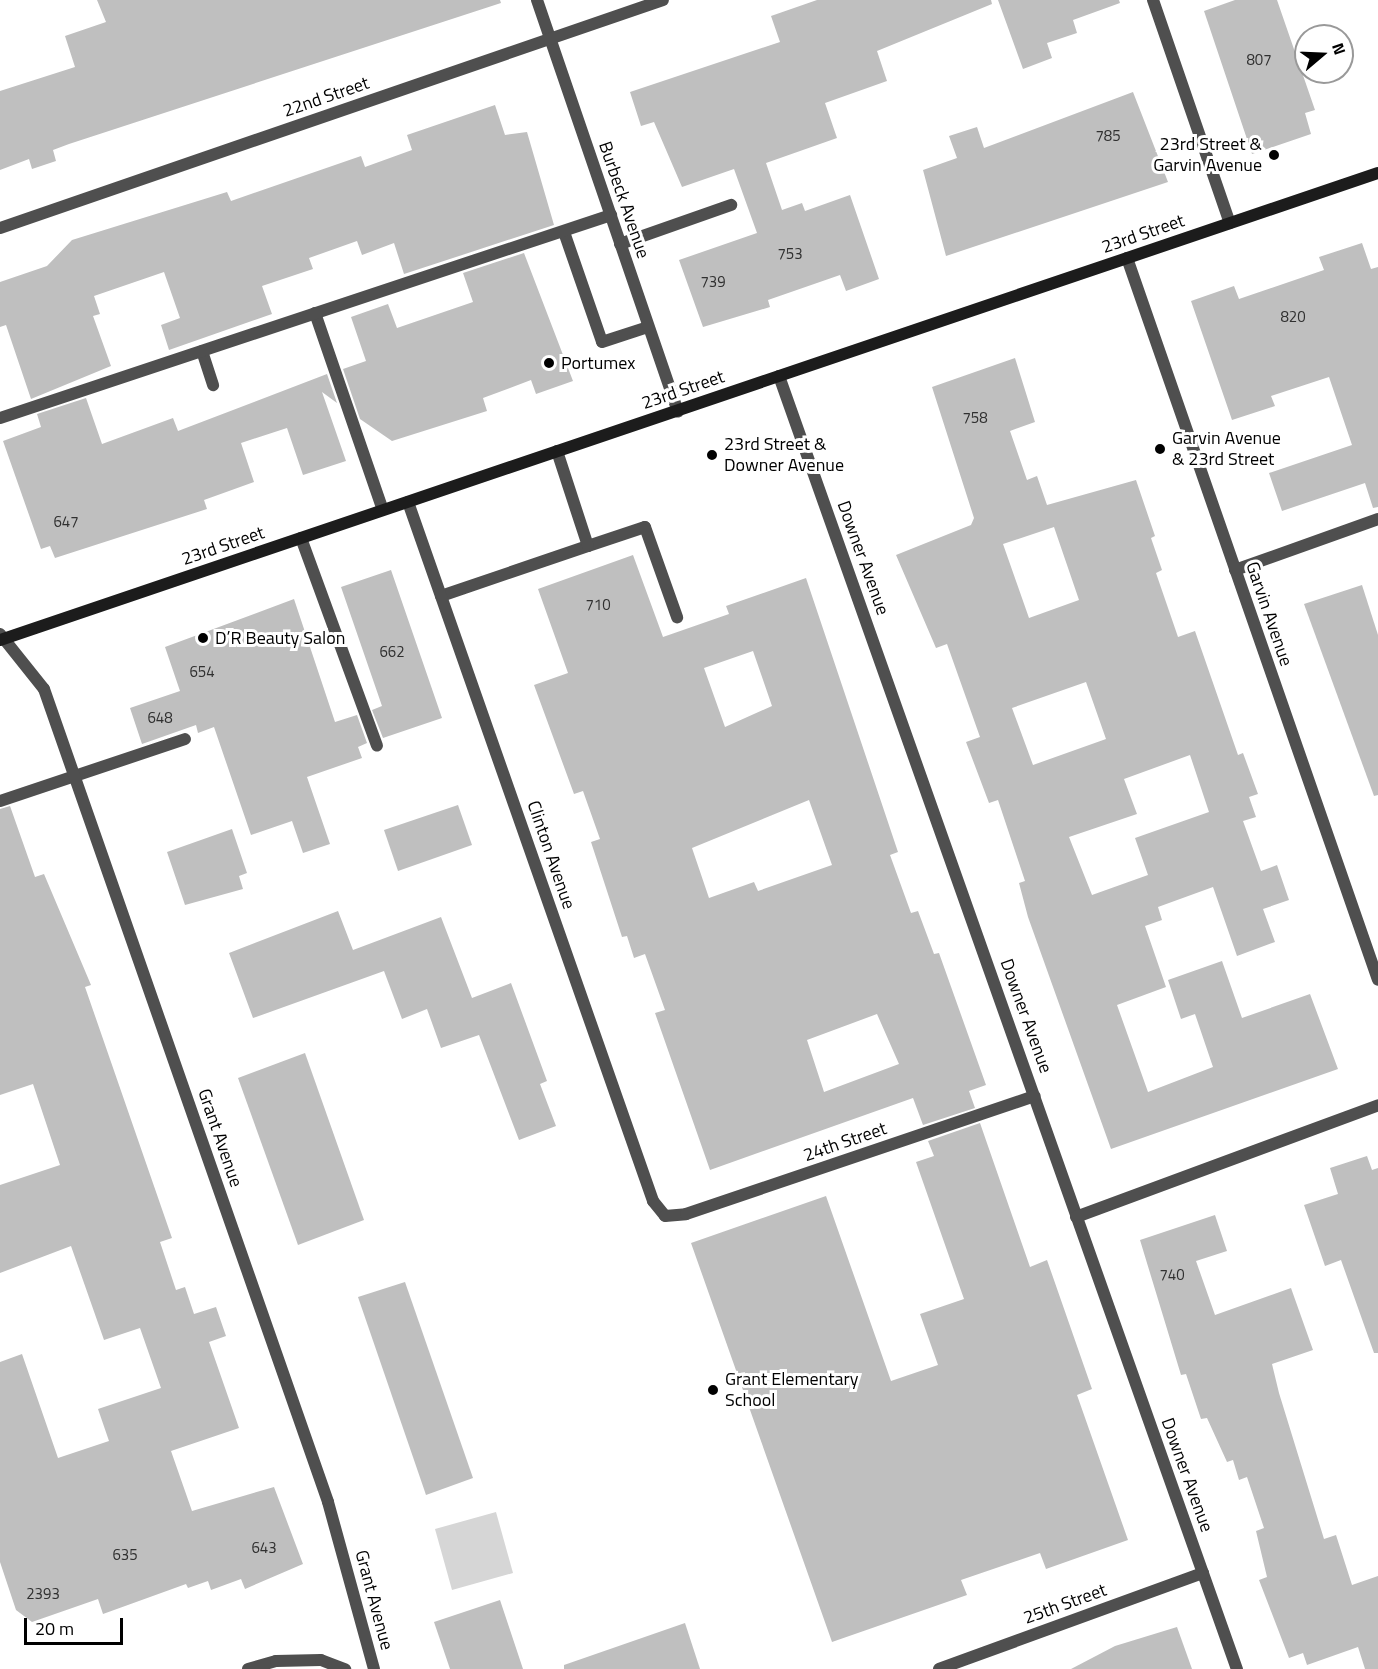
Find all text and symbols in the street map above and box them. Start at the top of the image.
north arrow [1294,24,1354,84]
text: N [1326,40,1352,58]
house number: 807 [1246,51,1272,69]
street label: 22nd Street [280,72,372,122]
house number: 785 [1095,127,1121,145]
place label: 23rd Street & Garvin Avenue [1153,134,1262,176]
street label: Burbeck Avenue [594,139,654,261]
marker: 23rd Street & Garvin Avenue [1267,148,1281,162]
street label: 23rd Street [1099,210,1187,258]
house number: 753 [777,245,803,263]
house number: 739 [700,273,726,291]
house number: 820 [1280,308,1306,326]
place label: Portumex [561,352,635,374]
marker: Portumex [542,356,556,370]
street label: 23rd Street [639,366,727,414]
house number: 758 [962,409,988,427]
place label: Garvin Avenue & 23rd Street [1172,428,1281,470]
place label: 23rd Street & Downer Avenue [724,434,844,476]
marker: Garvin Avenue & 23rd Street [1153,442,1167,456]
marker: 23rd Street & Downer Avenue [705,448,719,462]
street label: Downer Avenue [832,498,894,618]
house number: 647 [53,513,79,531]
street label: 23rd Street [179,522,267,570]
street label: Garvin Avenue [1241,559,1297,669]
house number: 710 [585,596,611,614]
place label: D’R Beauty Salon [215,627,345,649]
marker: D’R Beauty Salon [196,631,210,645]
house number: 662 [379,643,405,661]
house number: 654 [189,663,215,681]
house number: 648 [147,709,173,727]
street label: Clinton Avenue [522,798,580,912]
street label: Downer Avenue [995,956,1057,1076]
street label: Grant Avenue [193,1086,247,1190]
street label: 24th Street [801,1118,889,1166]
house number: 740 [1159,1266,1185,1284]
place label: Grant Elementary School [725,1369,858,1412]
marker: Grant Elementary School [706,1383,720,1397]
street label: Downer Avenue [1156,1415,1218,1535]
house number: 643 [251,1539,277,1557]
house number: 635 [112,1546,138,1564]
street label: Grant Avenue [350,1548,398,1652]
street label: 25th Street [1021,1579,1109,1629]
house number: 2393 [26,1585,60,1603]
scale bar [27,1606,126,1644]
text: 20 m [35,1615,74,1642]

